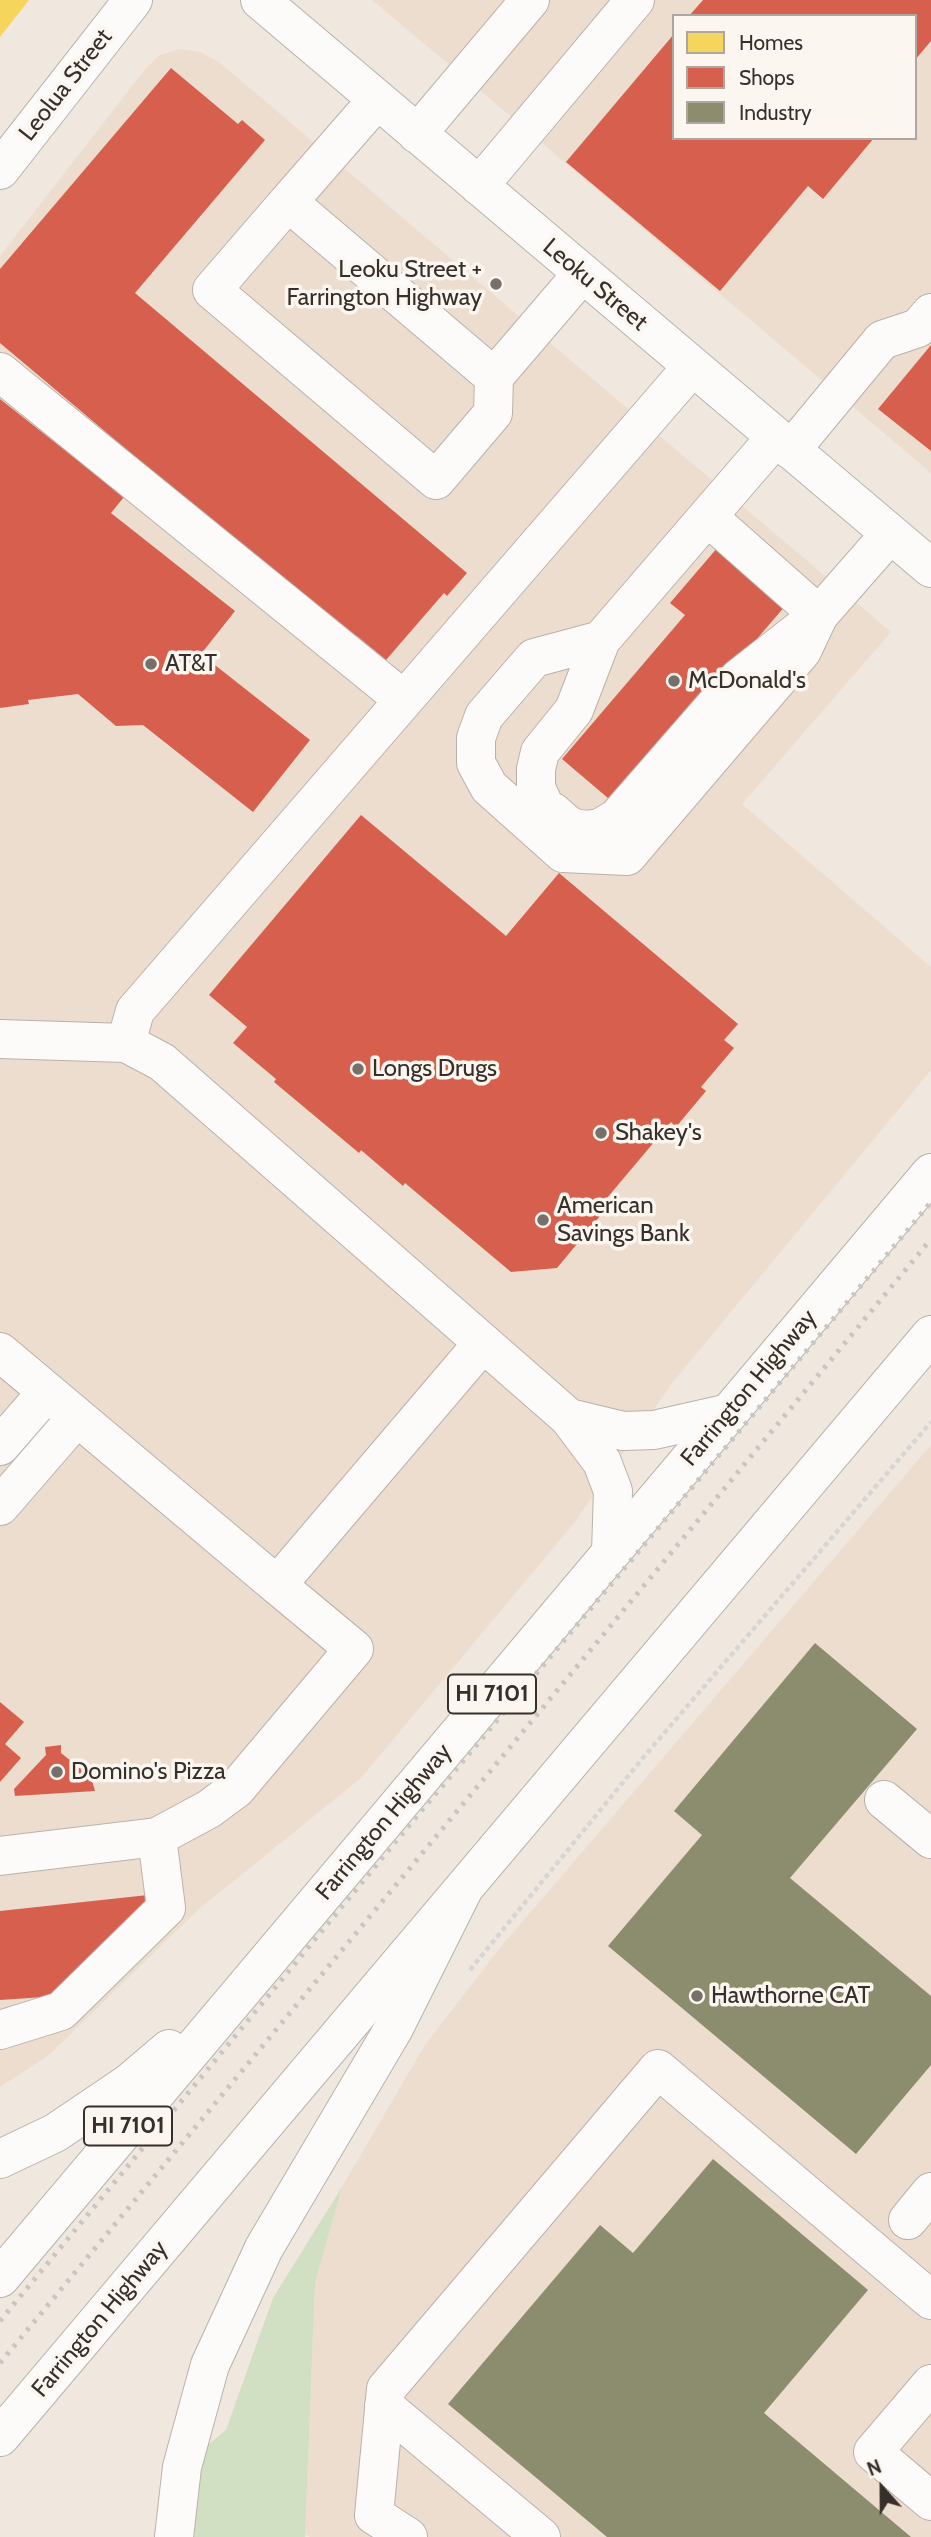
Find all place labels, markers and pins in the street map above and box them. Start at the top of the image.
place label: Leoku Street + Farrington Highway [287,256,482,312]
marker: Leoku Street + Farrington Highway [488,276,504,292]
place label: AT&T [165,650,217,678]
marker: AT&T [143,656,159,672]
place label: McDonald's [688,667,806,695]
marker: McDonald's [666,673,682,689]
place label: Longs Drugs [372,1055,497,1083]
marker: Longs Drugs [350,1061,366,1077]
place label: Shakey's [615,1119,702,1147]
marker: Shakey's [593,1125,609,1141]
place label: American Savings Bank [557,1192,690,1248]
marker: American Savings Bank [535,1212,551,1228]
place label: Domino's Pizza [71,1758,226,1786]
marker: Domino's Pizza [49,1764,65,1780]
place label: Hawthorne CAT [711,1982,870,2010]
marker: Hawthorne CAT [689,1988,705,2004]

